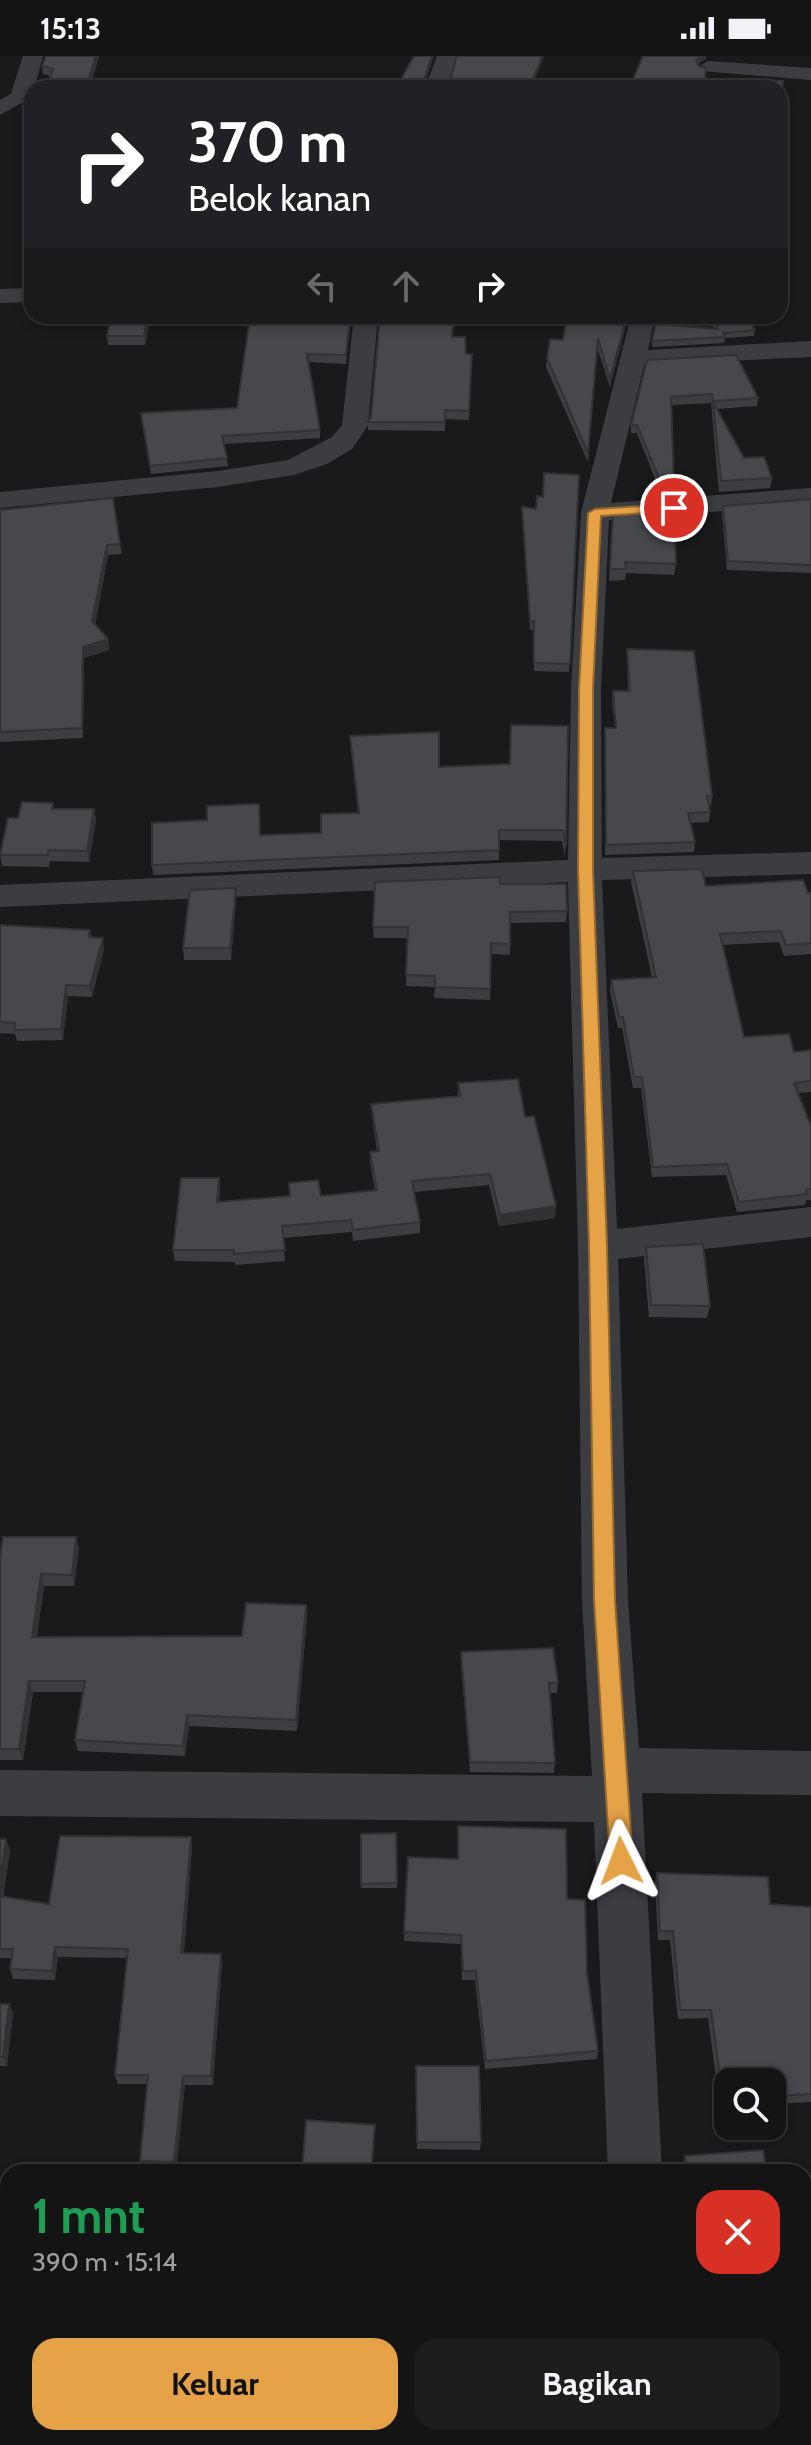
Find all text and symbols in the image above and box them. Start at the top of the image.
text: 15:13 [40,10,101,47]
text: 370 m [188,108,347,176]
icon: right [56,112,160,216]
text: Belok kanan [188,176,371,220]
icon: left [300,264,344,308]
icon: ahead [384,264,428,308]
icon: right [468,264,512,308]
pin [640,474,708,542]
icon: arrive [652,486,696,530]
position arrow [579,1819,663,1903]
map controls [714,2068,786,2140]
button: search [714,2068,786,2140]
text: 1 mnt [32,2187,145,2245]
button: close [696,2190,780,2274]
text: 390 m · 15:14 [32,2246,177,2278]
button: Keluar [32,2338,398,2430]
button: Bagikan [414,2338,780,2430]

